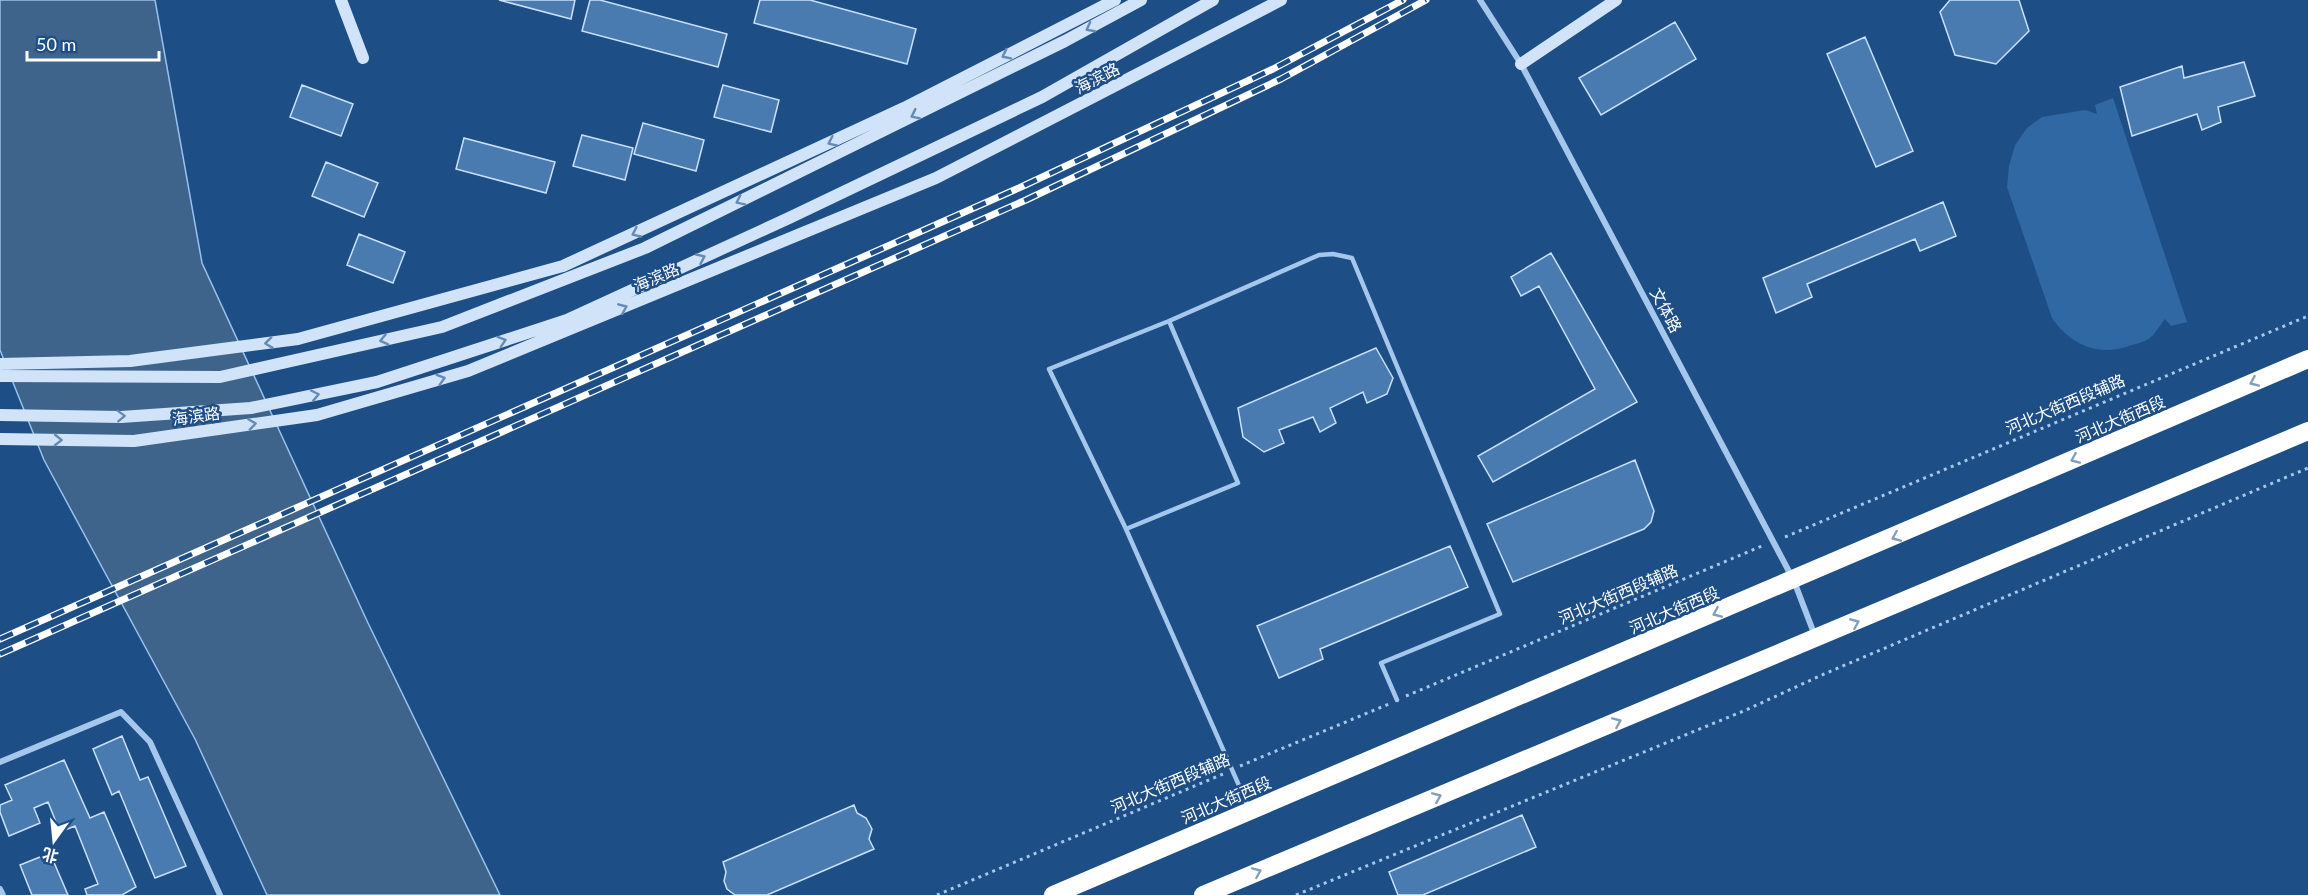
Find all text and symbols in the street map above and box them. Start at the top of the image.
one-way arrow [1086,21,1096,32]
scale bar [27,24,159,62]
text: 50 m [36,33,76,55]
one-way arrow [1002,48,1013,60]
street label: 海滨路 [1071,58,1122,97]
one-way arrow [911,107,922,119]
one-way arrow [827,134,838,146]
one-way arrow [736,193,747,205]
one-way arrow [631,225,642,237]
one-way arrow [695,254,706,266]
street label: 海滨路 [630,258,682,295]
street label: 文体路 [1647,284,1686,335]
one-way arrow [617,303,628,315]
one-way arrow [379,333,389,346]
one-way arrow [496,336,507,348]
one-way arrow [265,337,274,349]
street label: 河北大街西段辅路 [2002,370,2128,438]
one-way arrow [435,374,446,386]
one-way arrow [2250,375,2261,387]
one-way arrow [310,389,320,402]
street label: 河北大街西段 [2072,391,2168,447]
street label: 海滨路 [171,403,221,428]
one-way arrow [117,410,126,423]
one-way arrow [248,419,257,431]
one-way arrow [54,434,63,446]
one-way arrow [2071,452,2082,464]
one-way arrow [1892,530,1903,542]
street label: 河北大街西段辅路 [1555,560,1681,628]
street label: 河北大街西段 [1626,582,1722,638]
one-way arrow [1712,606,1723,618]
one-way arrow [1849,618,1860,630]
one-way arrow [1611,717,1622,729]
street label: 河北大街西段辅路 [1107,749,1233,817]
street label: 河北大街西段 [1178,772,1274,828]
one-way arrow [1431,792,1442,804]
north arrow [24,811,84,871]
text: 北 [40,845,60,867]
one-way arrow [1251,868,1262,880]

